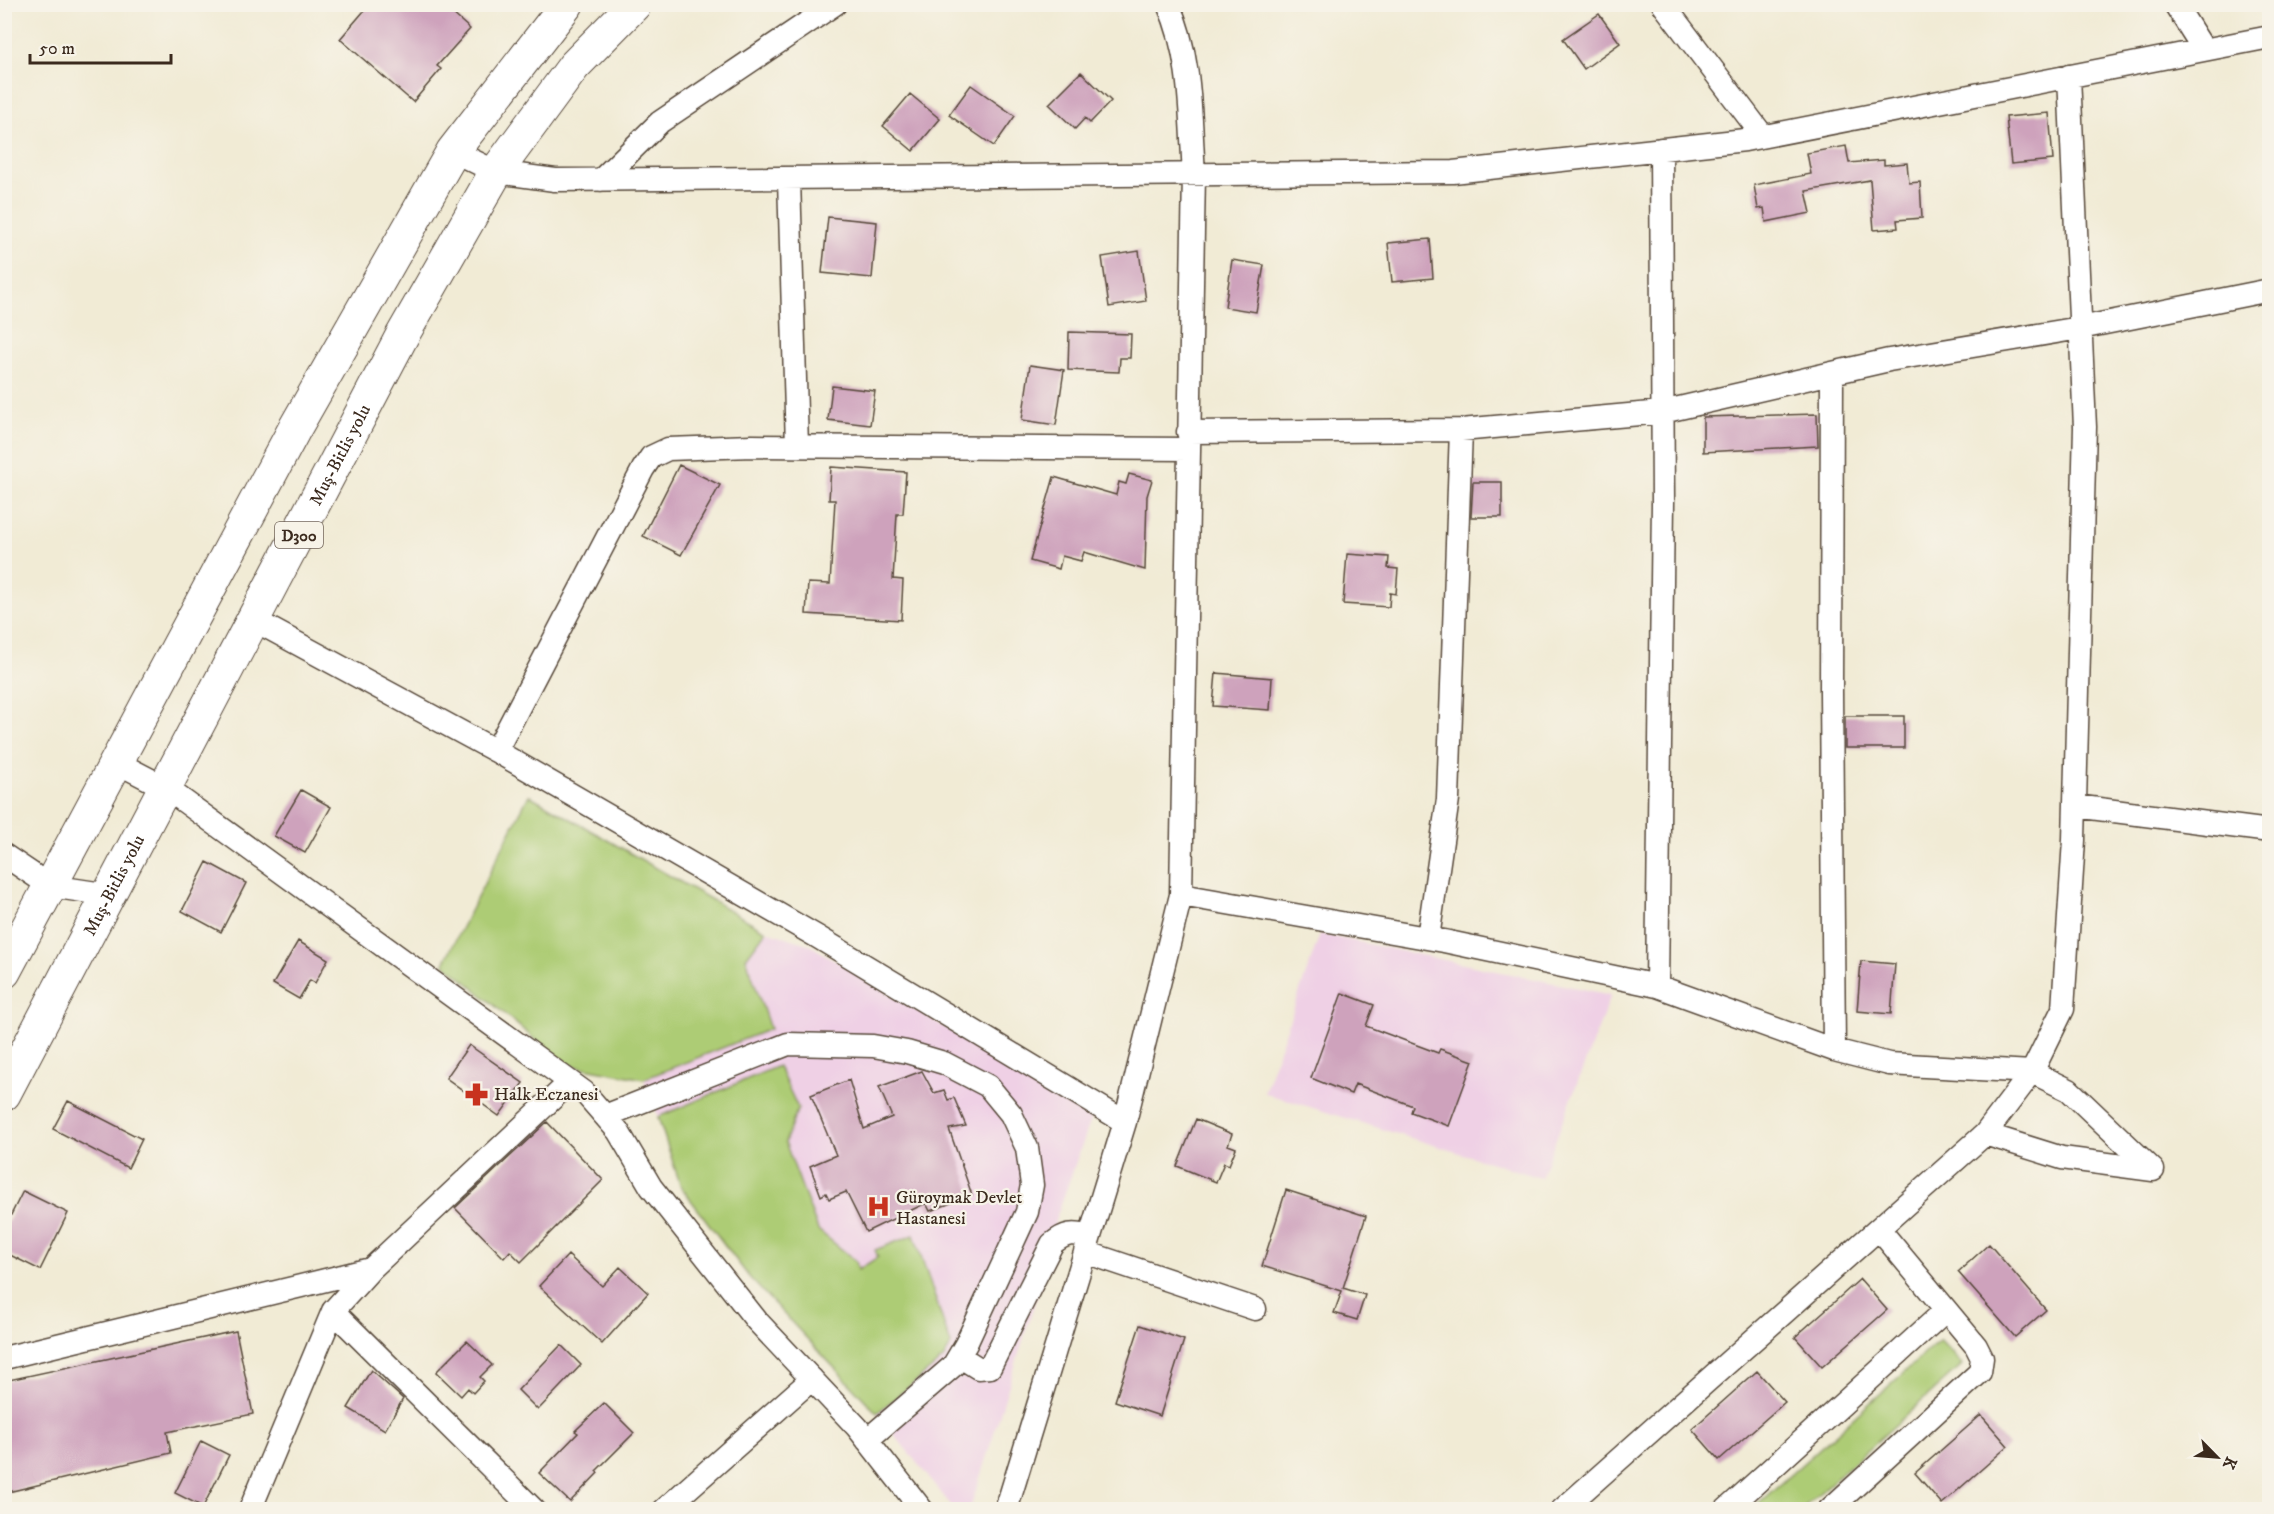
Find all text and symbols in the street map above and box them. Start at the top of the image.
scale bar [30,27,171,65]
text: 50 m [39,38,75,60]
street label: Muş-Bitlis yolu [305,401,376,509]
road number: D300 [275,522,323,548]
street label: Muş-Bitlis yolu [79,831,150,940]
pharmacy icon: Halk Eczanesi [463,1081,489,1107]
place label: Halk Eczanesi [494,1084,598,1106]
place label: Güroymak Devlet Hastanesi [896,1187,1022,1230]
hospital icon: Güroymak Devlet Hastanesi [865,1194,891,1220]
north arrow [2187,1427,2247,1487]
text: K [2218,1454,2241,1473]

